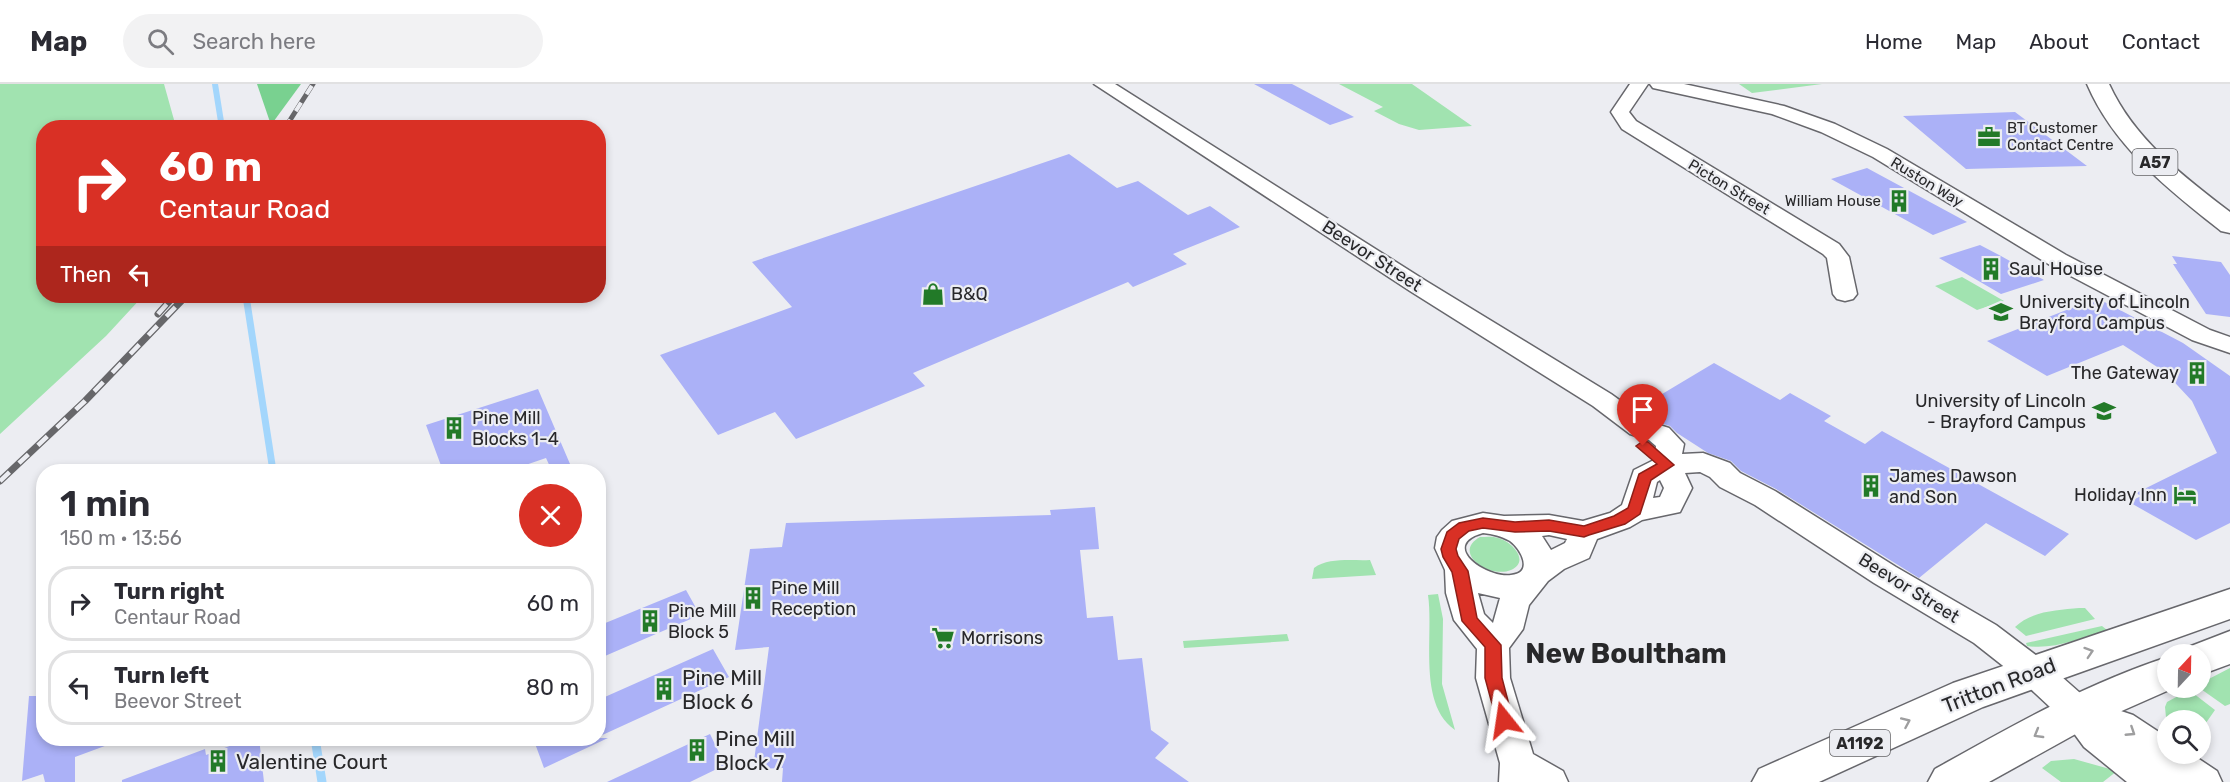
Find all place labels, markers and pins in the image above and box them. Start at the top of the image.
place label: BT Customer Contact Centre [2007,119,2114,154]
office icon: BT Customer Contact Centre [1976,124,2002,150]
building icon: William House [1886,188,1912,214]
place label: William House [1785,192,1881,210]
building icon: Saul House [1978,256,2004,282]
place label: Saul House [2009,258,2103,280]
shop icon: B&Q [920,281,946,307]
place label: B&Q [951,283,988,305]
place label: University of Lincoln Brayford Campus [2019,291,2190,334]
school or university icon: University of Lincoln Brayford Campus [1988,299,2014,325]
building icon: The Gateway [2184,360,2210,386]
place label: The Gateway [2071,362,2179,384]
pin [1617,384,1668,446]
place label: University of Lincoln - Brayford Campus [1915,390,2086,433]
school or university icon: University of Lincoln - Brayford Campus [2091,398,2117,424]
place label: Pine Mill Blocks 1-4 [472,407,559,450]
building icon: Pine Mill Blocks 1-4 [441,415,467,441]
place label: James Dawson and Son [1889,465,2017,508]
building icon: James Dawson and Son [1858,473,1884,499]
hotel icon: Holiday Inn [2172,482,2198,508]
place label: Holiday Inn [2074,484,2167,506]
place label: Pine Mill Reception [771,577,856,620]
building icon: Pine Mill Reception [740,585,766,611]
place label: Pine Mill Block 5 [668,600,737,643]
building icon: Pine Mill Block 5 [637,608,663,634]
supermarket icon: Morrisons [930,625,956,651]
place label: Morrisons [961,627,1043,649]
place label: Pine Mill Block 6 [682,665,762,714]
building icon: Pine Mill Block 6 [651,676,677,702]
place label: Pine Mill Block 7 [715,726,795,775]
building icon: Pine Mill Block 7 [684,737,710,763]
building icon: Valentine Court [205,748,231,774]
place label: Valentine Court [236,749,387,774]

